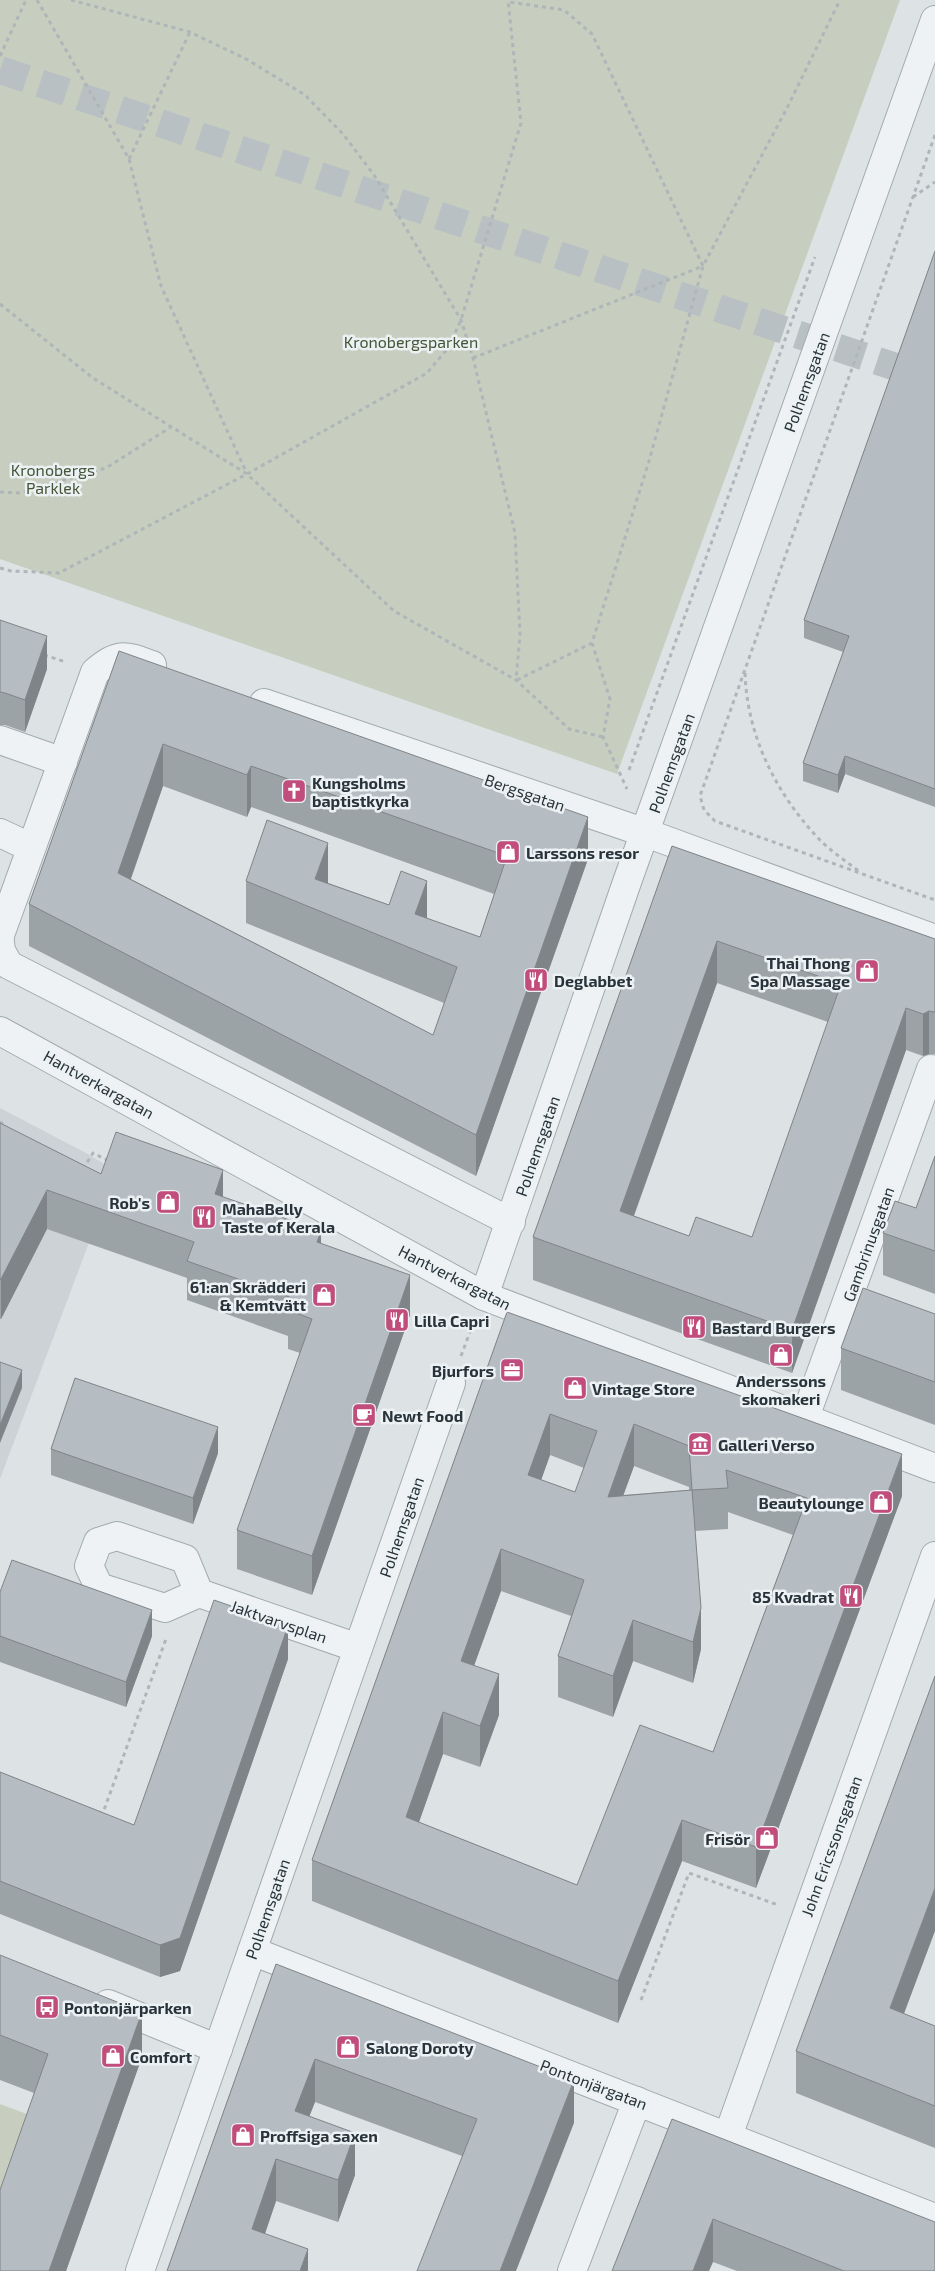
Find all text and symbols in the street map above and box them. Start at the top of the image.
street label: Polhemsgatan [779,329,833,435]
park label: Kronobergsparken [344,332,478,351]
park label: Kronobergs Parklek [11,460,95,497]
street label: Polhemsgatan [644,710,698,816]
street label: Bergsgatan [482,769,568,815]
place label: Kungsholms baptistkyrka [312,773,409,811]
church icon: Kungsholms baptistkyrka [281,778,307,804]
shop icon: Larssons resor [495,839,521,865]
place label: Larssons resor [526,843,639,862]
place label: Thai Thong Spa Massage [750,953,851,990]
shop icon: Thai Thong Spa Massage [854,958,880,984]
restaurant icon: Deglabbet [523,967,549,993]
place label: Deglabbet [554,971,633,990]
street label: Hantverkargatan [40,1046,158,1122]
street label: Polhemsgatan [511,1093,563,1199]
street label: Gambrinusgatan [838,1184,898,1304]
shop icon: Rob's [155,1189,181,1215]
place label: Rob's [109,1193,150,1212]
place label: MahaBelly Taste of Kerala [222,1199,335,1236]
restaurant icon: MahaBelly Taste of Kerala [191,1204,217,1230]
street label: Hantverkargatan [396,1241,514,1313]
place label: 61:an Skrädderi & Kemtvätt [190,1277,306,1314]
shop icon: 61:an Skrädderi & Kemtvätt [311,1282,337,1308]
restaurant icon: Lilla Capri [384,1307,410,1333]
place label: Lilla Capri [414,1311,489,1330]
restaurant icon: Bastard Burgers [681,1314,707,1340]
place label: Bastard Burgers [712,1318,835,1337]
shop icon: Anderssons skomakeri [768,1342,794,1368]
office icon: Bjurfors [499,1357,525,1383]
place label: Bjurfors [432,1361,494,1380]
place label: Anderssons skomakeri [736,1371,826,1408]
shop icon: Vintage Store [562,1375,588,1401]
place label: Vintage Store [592,1379,695,1398]
cafe icon: Newt Food [351,1402,377,1428]
place label: Newt Food [382,1406,463,1425]
museum icon: Galleri Verso [687,1431,713,1457]
place label: Galleri Verso [718,1435,815,1454]
street label: Polhemsgatan [375,1474,427,1580]
shop icon: Beautylounge [868,1489,894,1515]
place label: Beautylounge [758,1493,864,1513]
restaurant icon: 85 Kvadrat [838,1583,864,1609]
place label: 85 Kvadrat [752,1587,834,1606]
street label: Jaktvarvsplan [228,1596,330,1646]
street label: John Ericssonsgatan [797,1773,865,1919]
shop icon: Frisör [754,1825,780,1851]
place label: Frisör [705,1829,750,1848]
street label: Polhemsgatan [241,1856,293,1962]
bus stop icon: Pontonjärparken [34,1994,60,2020]
place label: Pontonjärparken [64,1998,192,2017]
shop icon: Salong Doroty [335,2034,361,2060]
place label: Salong Doroty [366,2038,474,2058]
shop icon: Comfort [100,2043,126,2069]
place label: Comfort [130,2047,193,2066]
street label: Pontonjärgatan [537,2055,650,2114]
shop icon: Proffsiga saxen [230,2122,256,2148]
place label: Proffsiga saxen [260,2126,378,2145]

